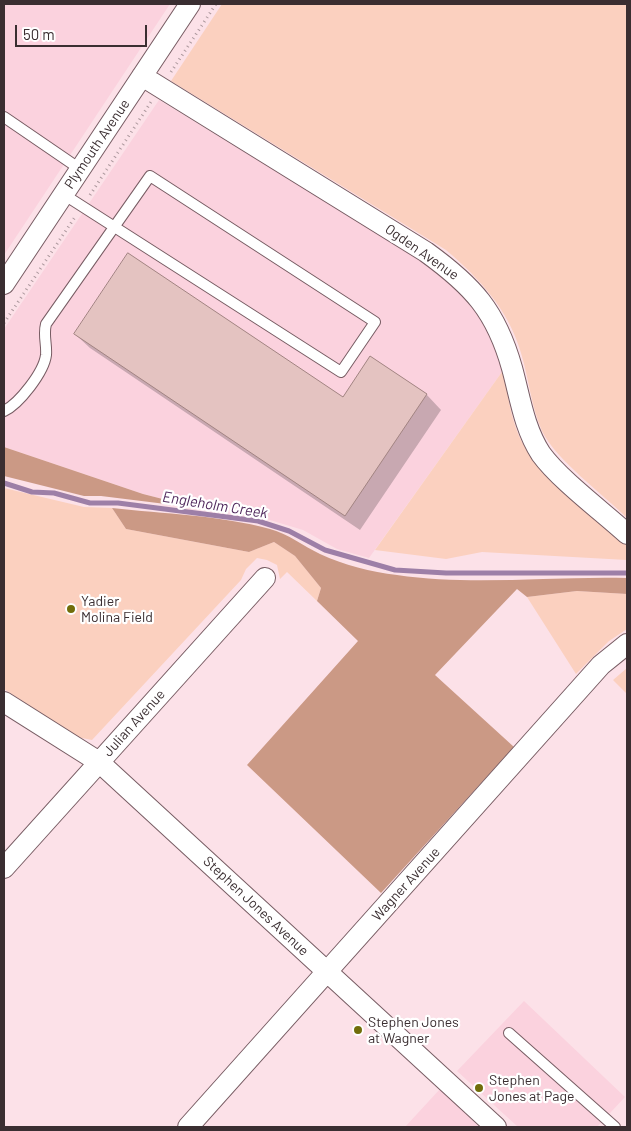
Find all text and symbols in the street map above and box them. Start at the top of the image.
scale bar [18,15,150,47]
text: 50 m [23,25,55,43]
street label: Plymouth Avenue [61,96,133,192]
street label: Ogden Avenue [382,220,462,284]
water label: Engleholm Creek [161,488,269,522]
place label: Yadier Molina Field [81,593,153,626]
marker: Yadier Molina Field [65,603,77,615]
street label: Julian Avenue [100,686,168,760]
street label: Wagner Avenue [368,844,444,924]
street label: Stephen Jones Avenue [200,853,312,959]
place label: Stephen Jones at Wagner [368,1014,459,1046]
marker: Stephen Jones at Wagner [352,1024,364,1036]
place label: Stephen Jones at Page [489,1072,574,1104]
marker: Stephen Jones at Page [473,1082,485,1094]

